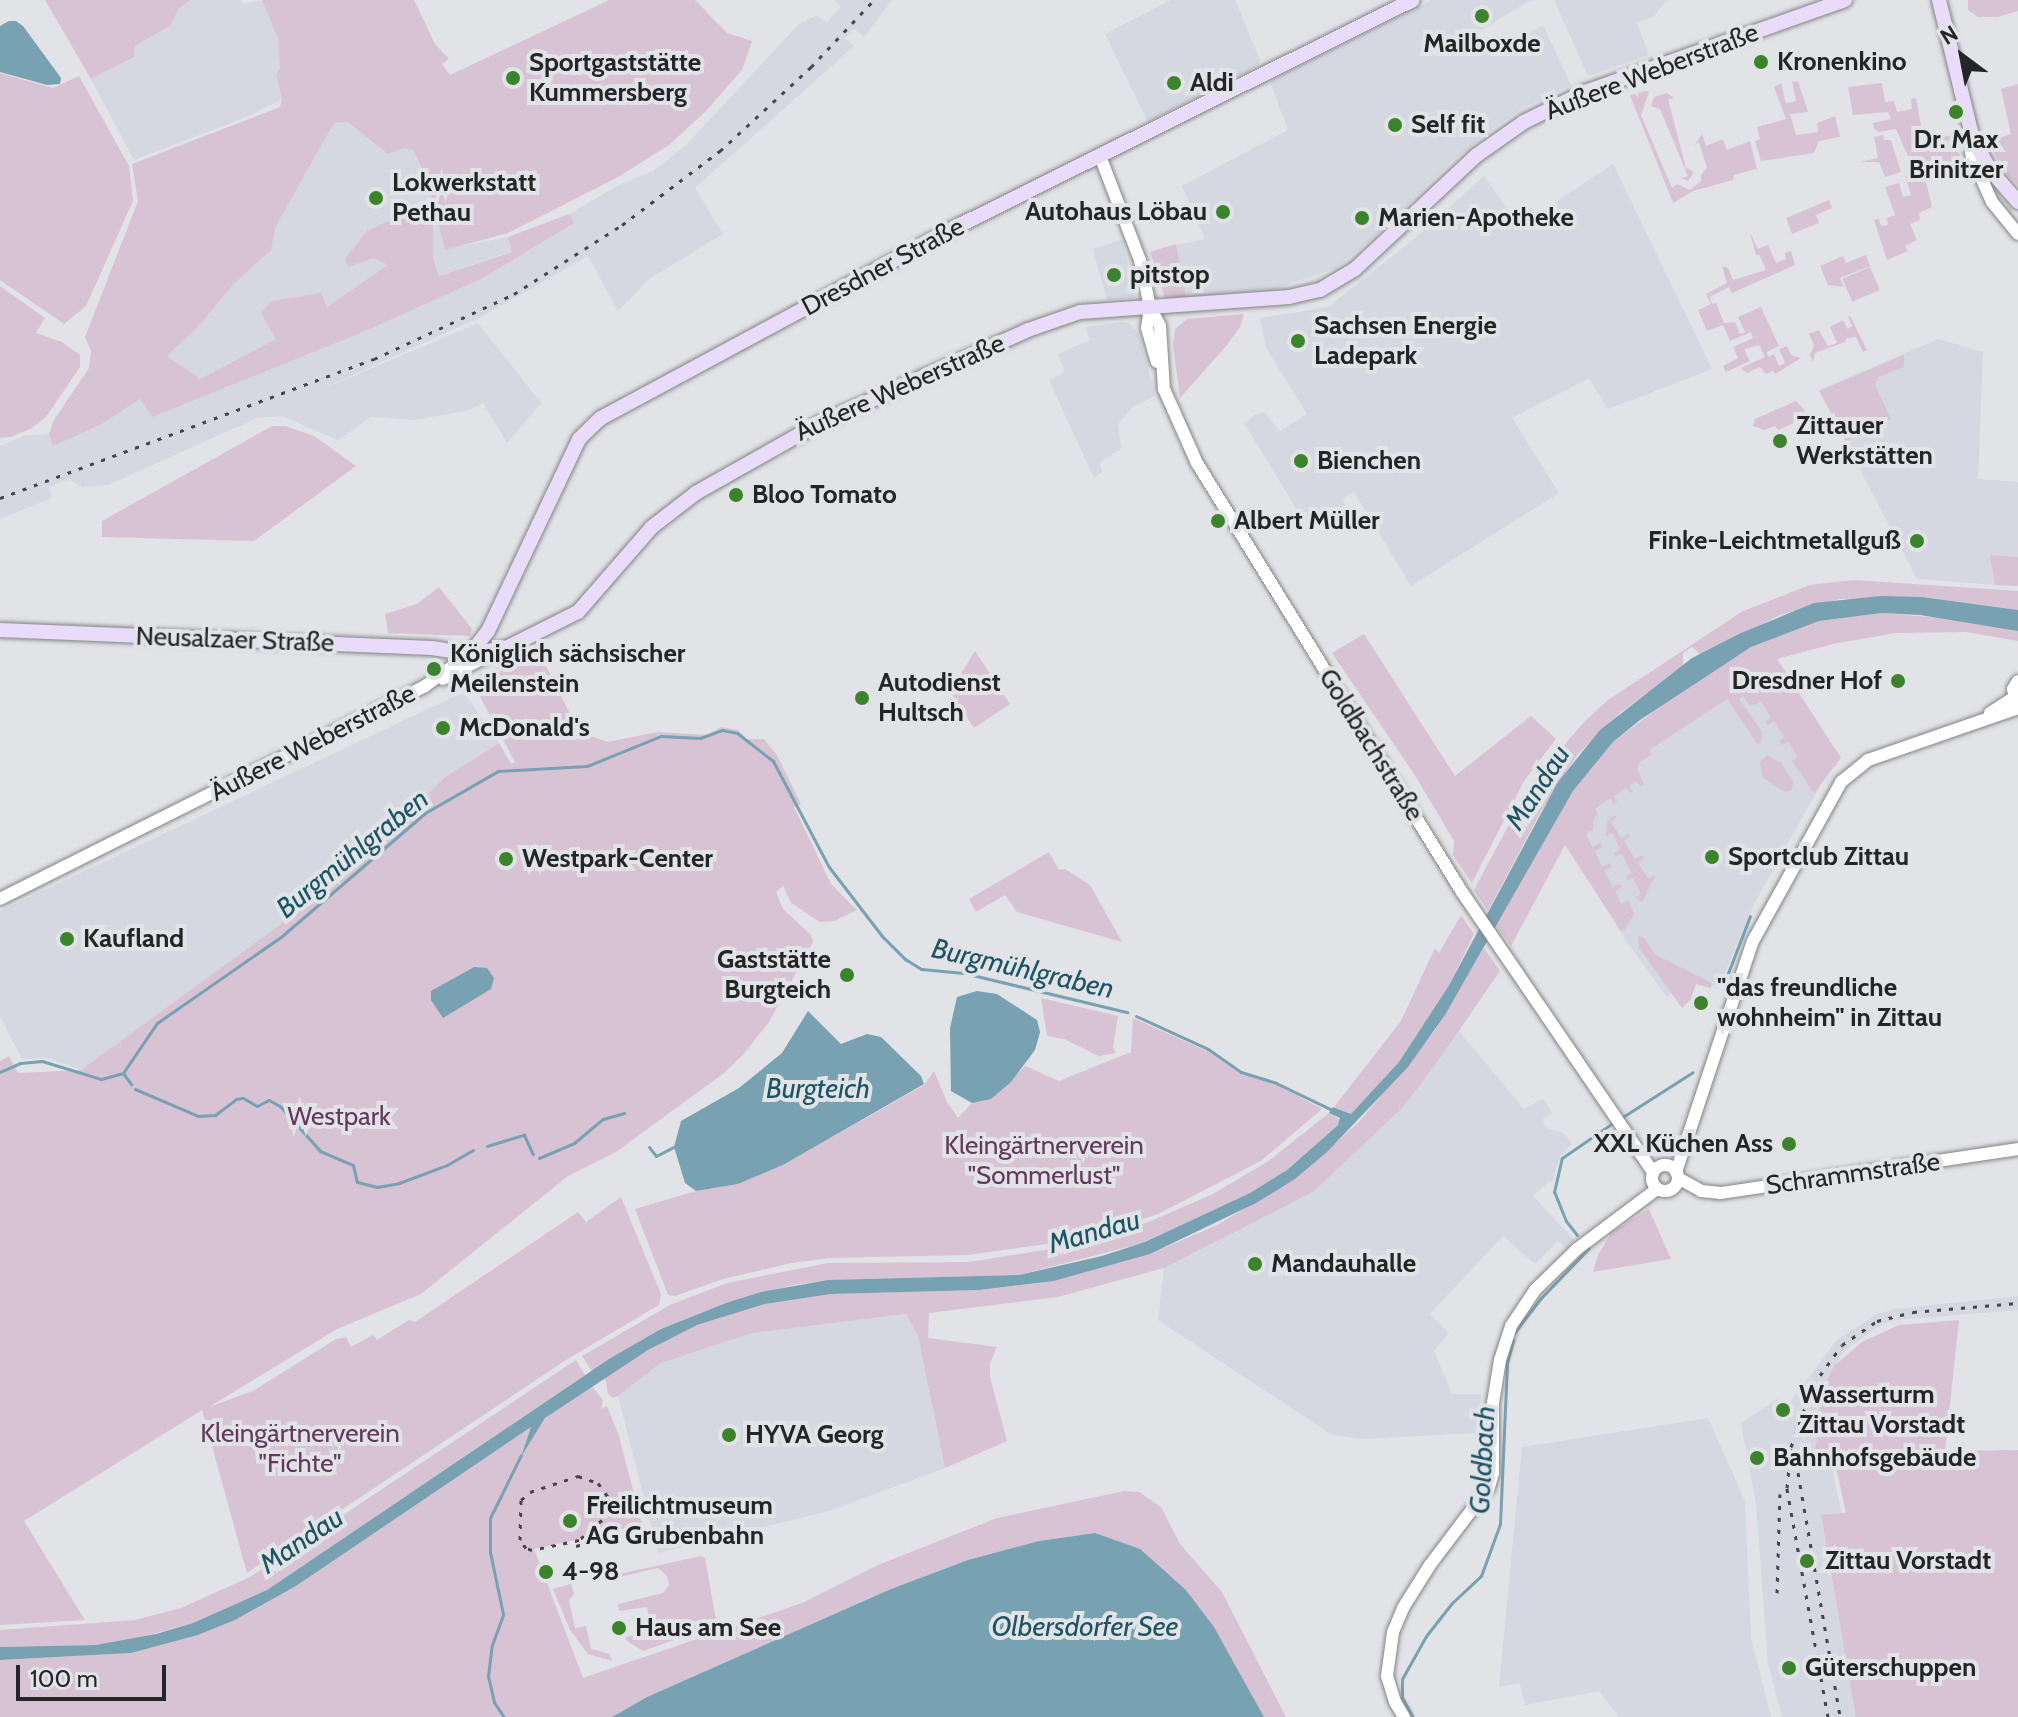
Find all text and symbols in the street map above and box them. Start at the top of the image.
marker: Mailboxde [1473,7,1491,25]
north arrow [1922,16,2002,96]
street label: Äußere Weberstraße [1541,17,1763,127]
text: N [1935,20,1963,51]
place label: Mailboxde [1423,28,1541,60]
place label: Kronenkino [1777,46,1907,78]
place label: Sportgaststätte Kummersberg [529,47,701,108]
marker: Kronenkino [1752,53,1770,71]
place label: Aldi [1190,67,1234,99]
marker: Sportgaststätte Kummersberg [504,69,522,87]
marker: Aldi [1165,74,1183,92]
marker: Dr. Max Brinitzer [1947,103,1965,121]
place label: Self fit [1411,109,1485,141]
marker: Self fit [1386,116,1404,134]
place label: Dr. Max Brinitzer [1909,124,2003,186]
place label: Lokwerkstatt Pethau [392,167,536,228]
marker: Lokwerkstatt Pethau [367,189,385,207]
place label: Autohaus Löbau [1025,196,1207,228]
place label: Marien-Apotheke [1378,202,1574,234]
marker: Autohaus Löbau [1214,203,1232,221]
marker: Marien-Apotheke [1353,209,1371,227]
street label: Dresdner Straße [797,211,969,323]
place label: pitstop [1130,259,1210,291]
marker: pitstop [1105,266,1123,284]
place label: Sachsen Energie Ladepark [1314,310,1497,372]
street label: Äußere Weberstraße [791,328,1009,448]
marker: Sachsen Energie Ladepark [1289,332,1307,350]
place label: Zittauer Werkstätten [1796,410,1933,472]
marker: Zittauer Werkstätten [1771,432,1789,450]
place label: Bienchen [1317,445,1421,477]
marker: Bienchen [1292,452,1310,470]
place label: Bloo Tomato [752,479,897,511]
marker: Bloo Tomato [727,486,745,504]
place label: Albert Müller [1234,505,1380,537]
marker: Albert Müller [1209,512,1227,530]
place label: Finke-Leichtmetallguß [1648,525,1901,557]
marker: Finke-Leichtmetallguß [1908,532,1926,550]
street label: Neusalzaer Straße [135,621,335,659]
place label: Königlich sächsischer Meilenstein [450,638,685,700]
marker: Königlich sächsischer Meilenstein [425,660,443,678]
street label: Goldbachstraße [1312,663,1430,827]
place label: Dresdner Hof [1732,665,1882,697]
place label: Autodienst Hultsch [878,667,1001,728]
marker: Dresdner Hof [1889,672,1907,690]
street label: Äußere Weberstraße [205,678,421,808]
marker: Autodienst Hultsch [853,689,871,707]
place label: McDonald's [459,712,590,744]
marker: McDonald's [434,719,452,737]
water label: Mandau [1497,739,1577,835]
water label: Burgmühlgraben [269,781,435,925]
place label: Sportclub Zittau [1728,841,1909,873]
place label: Westpark-Center [522,843,713,875]
marker: Sportclub Zittau [1703,848,1721,866]
marker: Westpark-Center [497,850,515,868]
place label: Kaufland [83,923,184,955]
marker: Kaufland [58,930,76,948]
water label: Burgmühlgraben [929,931,1117,1005]
place label: Gaststätte Burgteich [717,944,831,1006]
marker: Gaststätte Burgteich [838,966,856,984]
place label: "das freundliche wohnheim" in Zittau [1717,972,1942,1034]
marker: "das freundliche wohnheim" in Zittau [1692,994,1710,1012]
water label: Burgteich [766,1071,870,1105]
park label: Westpark [287,1101,391,1133]
place label: XXL Küchen Ass [1594,1128,1773,1160]
park label: Kleingärtnerverein "Sommerlust" [944,1130,1144,1192]
marker: XXL Küchen Ass [1780,1135,1798,1153]
street label: Schrammstraße [1764,1146,1942,1202]
water label: Mandau [1044,1202,1144,1260]
place label: Mandauhalle [1271,1248,1416,1280]
marker: Mandauhalle [1246,1255,1264,1273]
place label: Wasserturm Zittau Vorstadt [1799,1379,1965,1440]
marker: Wasserturm Zittau Vorstadt [1774,1401,1792,1419]
water label: Goldbach [1462,1405,1502,1515]
park label: Kleingärtnerverein "Fichte" [200,1418,400,1480]
place label: HYVA Georg [745,1419,884,1451]
marker: HYVA Georg [720,1426,738,1444]
place label: Bahnhofsgebäude [1773,1442,1976,1474]
marker: Bahnhofsgebäude [1748,1449,1766,1467]
place label: Freilichtmuseum AG Grubenbahn [586,1490,773,1552]
water label: Mandau [253,1500,349,1580]
marker: Freilichtmuseum AG Grubenbahn [561,1512,579,1530]
place label: Zittau Vorstadt [1825,1545,1991,1577]
marker: Zittau Vorstadt [1796,1550,1818,1572]
place label: 4-98 [562,1556,619,1588]
marker: 4-98 [537,1563,555,1581]
water label: Olbersdorfer See [992,1609,1178,1643]
place label: Haus am See [635,1612,781,1644]
marker: Haus am See [610,1619,628,1637]
scale bar [20,1649,170,1699]
place label: Güterschuppen [1805,1652,1976,1684]
marker: Güterschuppen [1780,1659,1798,1677]
text: 100 m [30,1664,98,1693]

